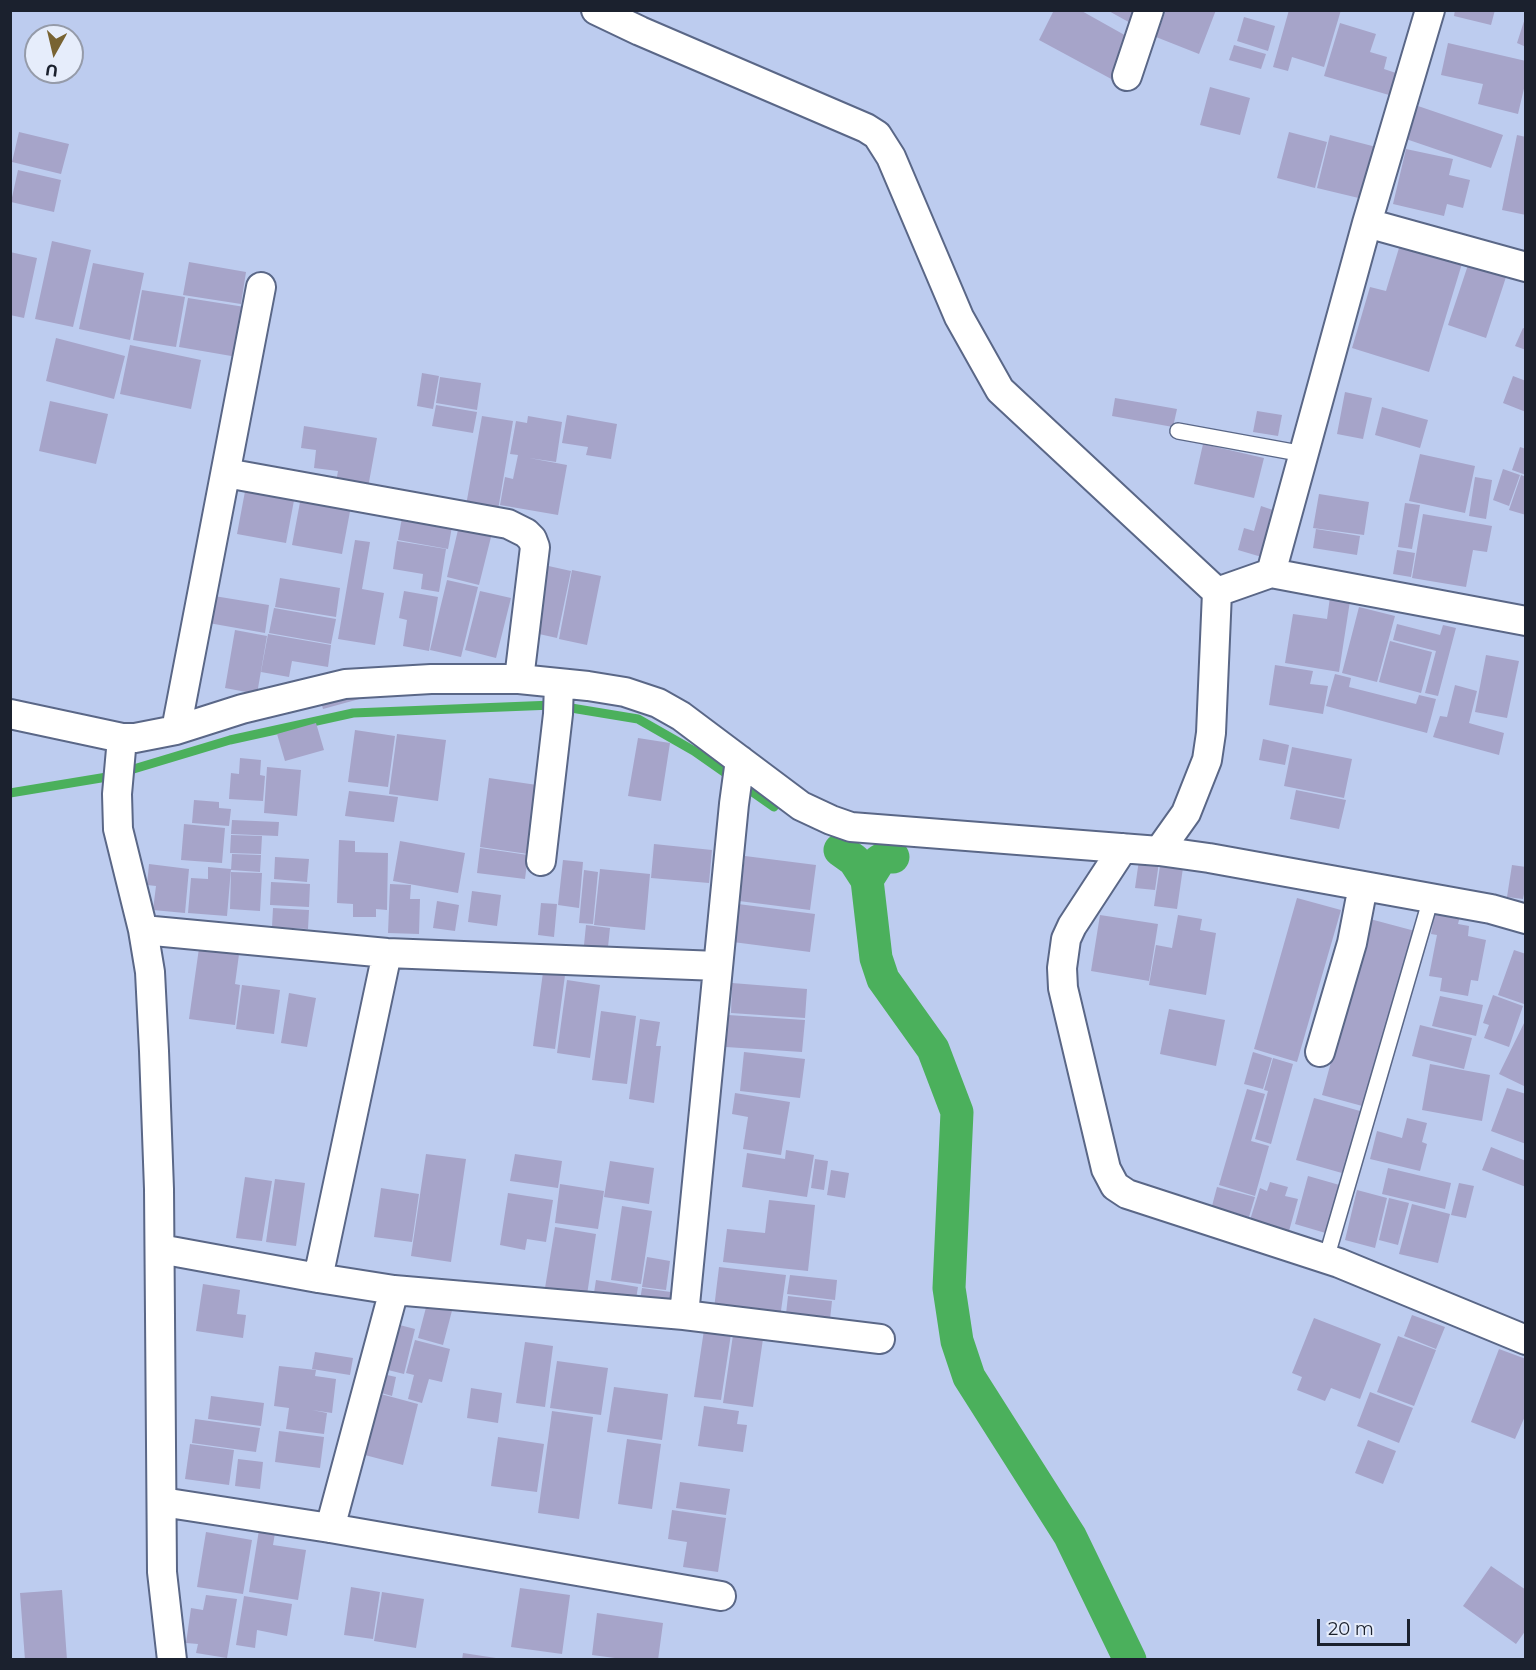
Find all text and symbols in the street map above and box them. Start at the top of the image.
north arrow [24,24,84,84]
text: U [44,60,59,81]
scale bar [1320,1607,1413,1645]
text: 20 m [1328,1618,1374,1640]

